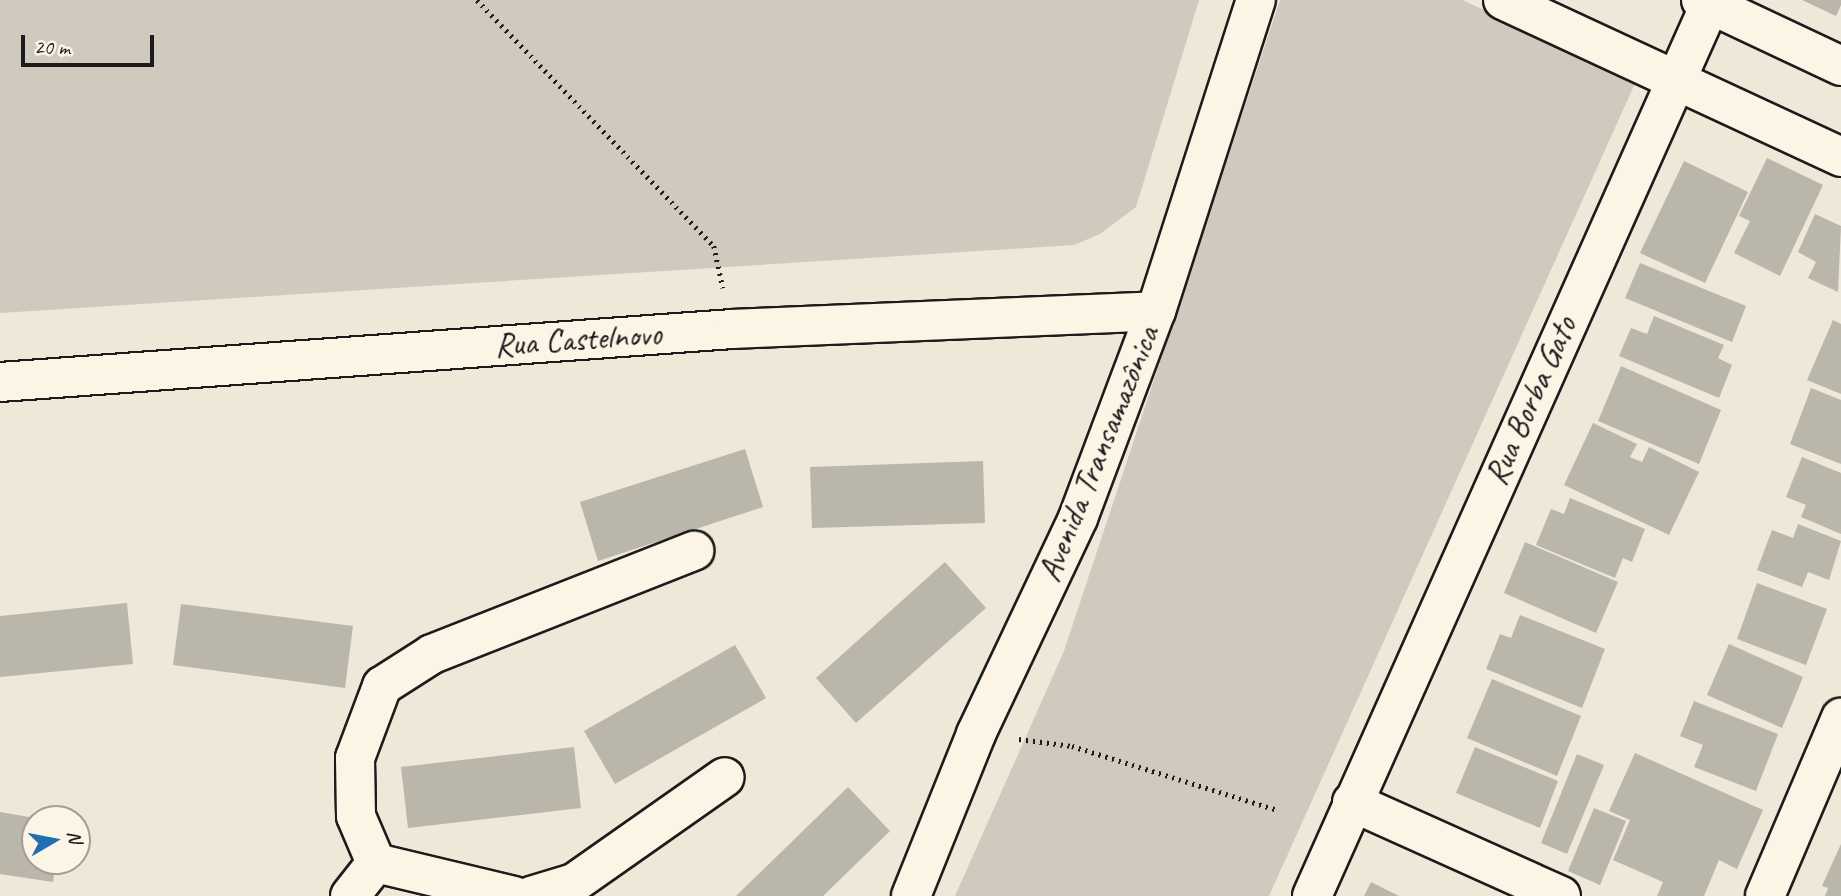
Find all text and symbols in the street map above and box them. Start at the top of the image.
scale bar [24,21,158,65]
text: 20 m [34,34,70,60]
street label: Rua Borba Gato [1476,311,1586,491]
street label: Rua Castelnovo [493,314,663,366]
street label: Avenida Transamazônica [1030,321,1168,587]
north arrow [21,805,91,875]
text: N [62,829,88,845]

